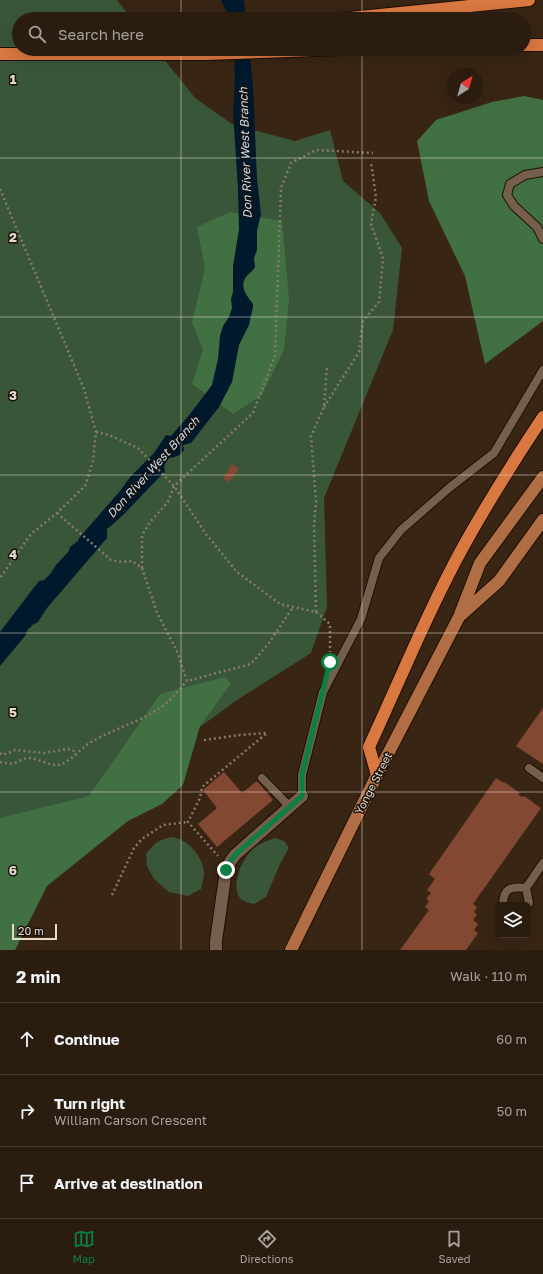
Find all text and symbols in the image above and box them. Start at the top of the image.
search box [12,12,531,56]
icon: search [26,23,48,45]
text: Search here [58,25,144,43]
north arrow [447,68,483,104]
text: 1 [10,71,17,87]
water label: Don River West Branch [235,87,255,219]
text: 2 [9,229,17,245]
text: 3 [9,387,17,403]
water label: Don River West Branch [103,413,203,521]
text: 4 [9,546,17,562]
route start [321,653,339,671]
text: 5 [9,704,17,720]
street label: Yonge Street [352,750,394,816]
route end [217,861,235,879]
text: 6 [9,862,17,878]
map controls [495,902,531,938]
button: layers [495,902,531,938]
scale bar [12,922,57,941]
text: 20 m [18,924,44,937]
text: 2 min [16,966,60,987]
text: Walk · 110 m [450,968,527,984]
icon: ahead [16,1028,38,1050]
text: Continue [54,1030,120,1048]
text: 60 m [496,1031,527,1047]
text: Turn right [54,1094,125,1112]
icon: right [16,1100,38,1122]
text: 50 m [497,1103,527,1119]
text: William Carson Crescent [54,1112,207,1128]
icon: arrive [16,1172,38,1194]
text: Arrive at destination [54,1174,203,1192]
tab: Map [72,1228,95,1265]
tab: Directions [240,1228,294,1265]
tab: Saved [438,1228,471,1265]

